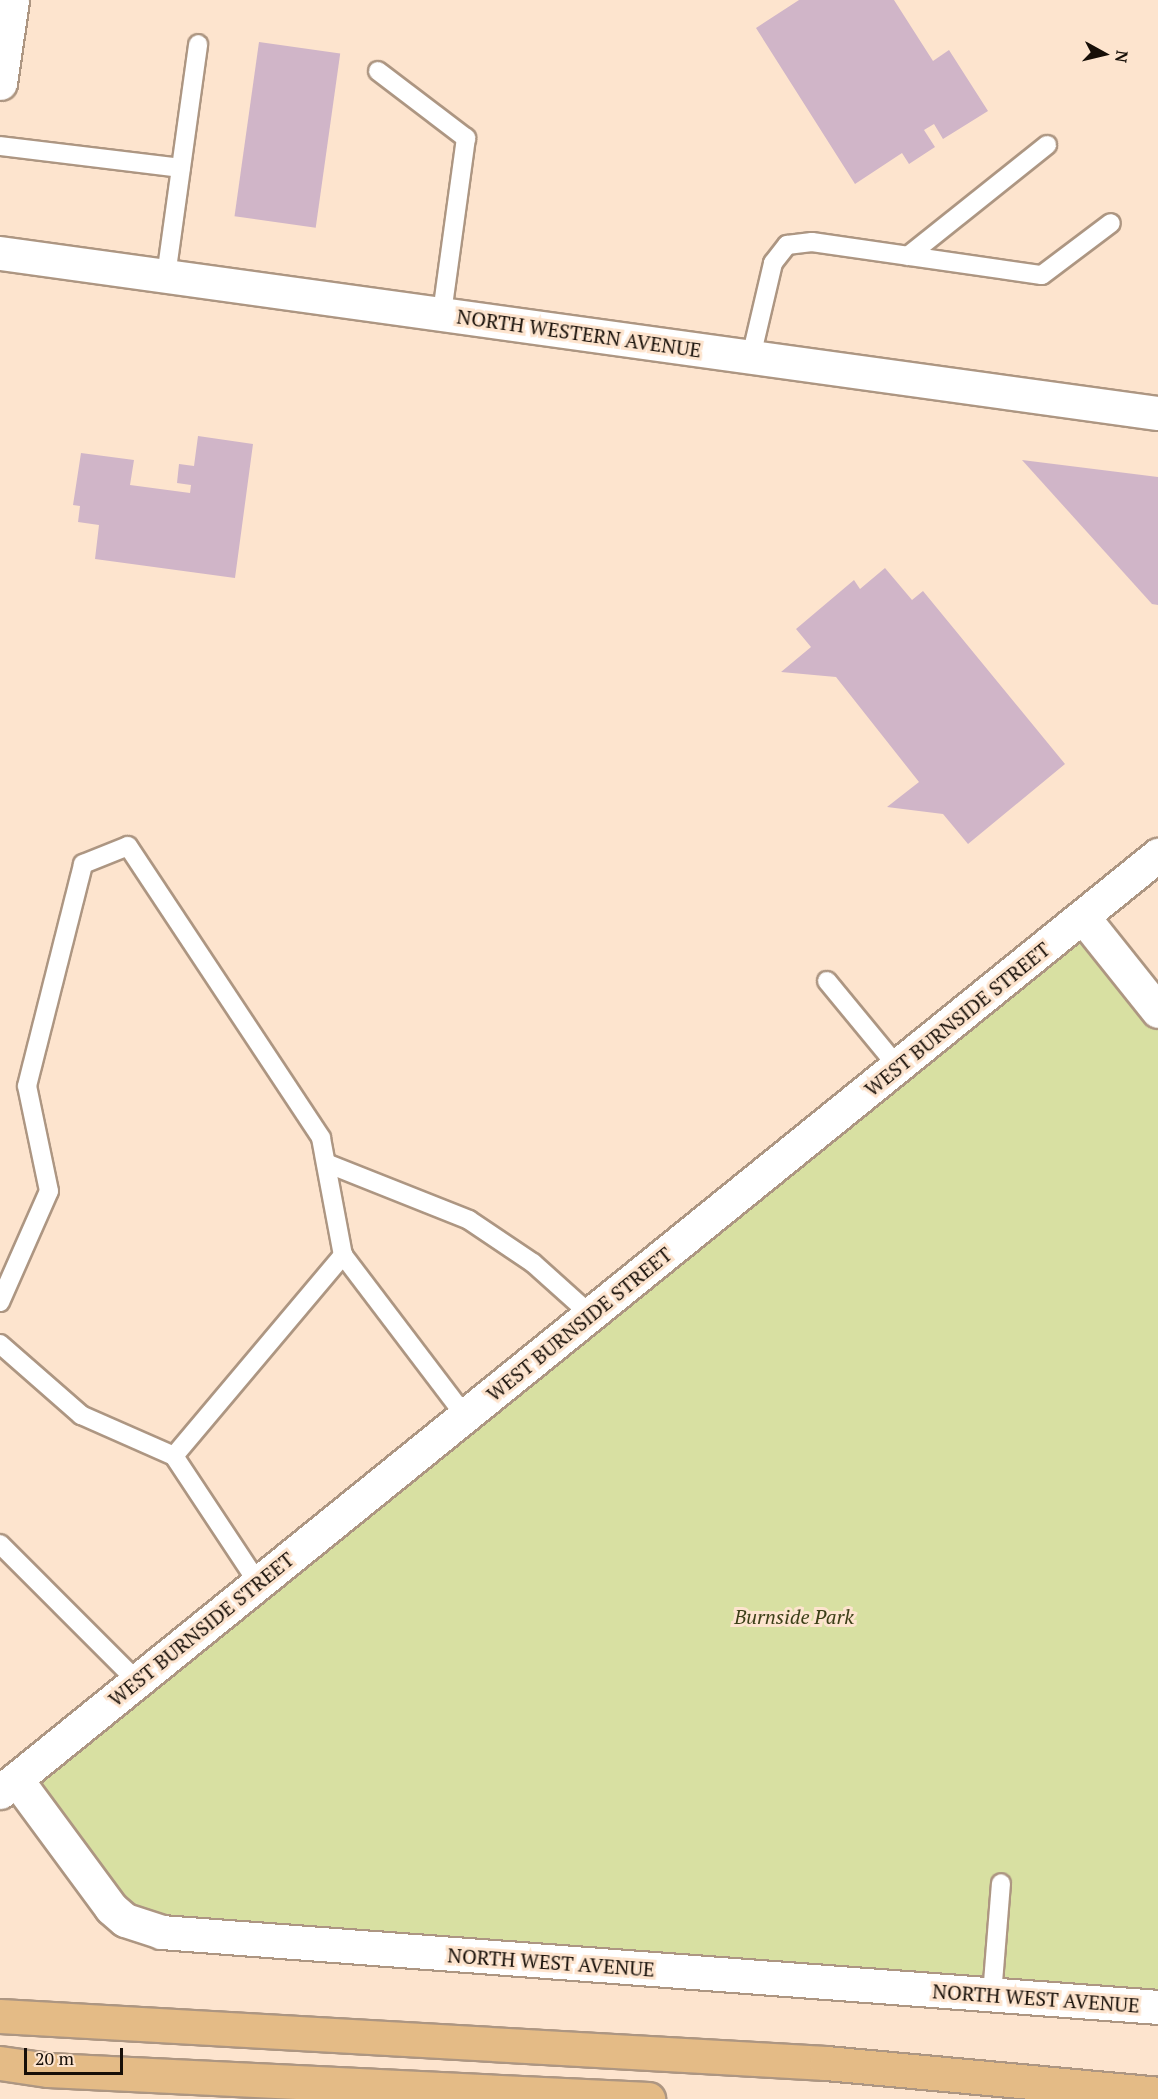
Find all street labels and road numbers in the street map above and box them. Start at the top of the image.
street label: NORTH WESTERN AVENUE [455,304,703,362]
street label: WEST BURNSIDE STREET [860,937,1054,1101]
street label: WEST BURNSIDE STREET [482,1242,676,1406]
street label: WEST BURNSIDE STREET [104,1547,298,1711]
street label: NORTH WEST AVENUE [446,1943,656,1981]
street label: NORTH WEST AVENUE [931,1979,1141,2017]

